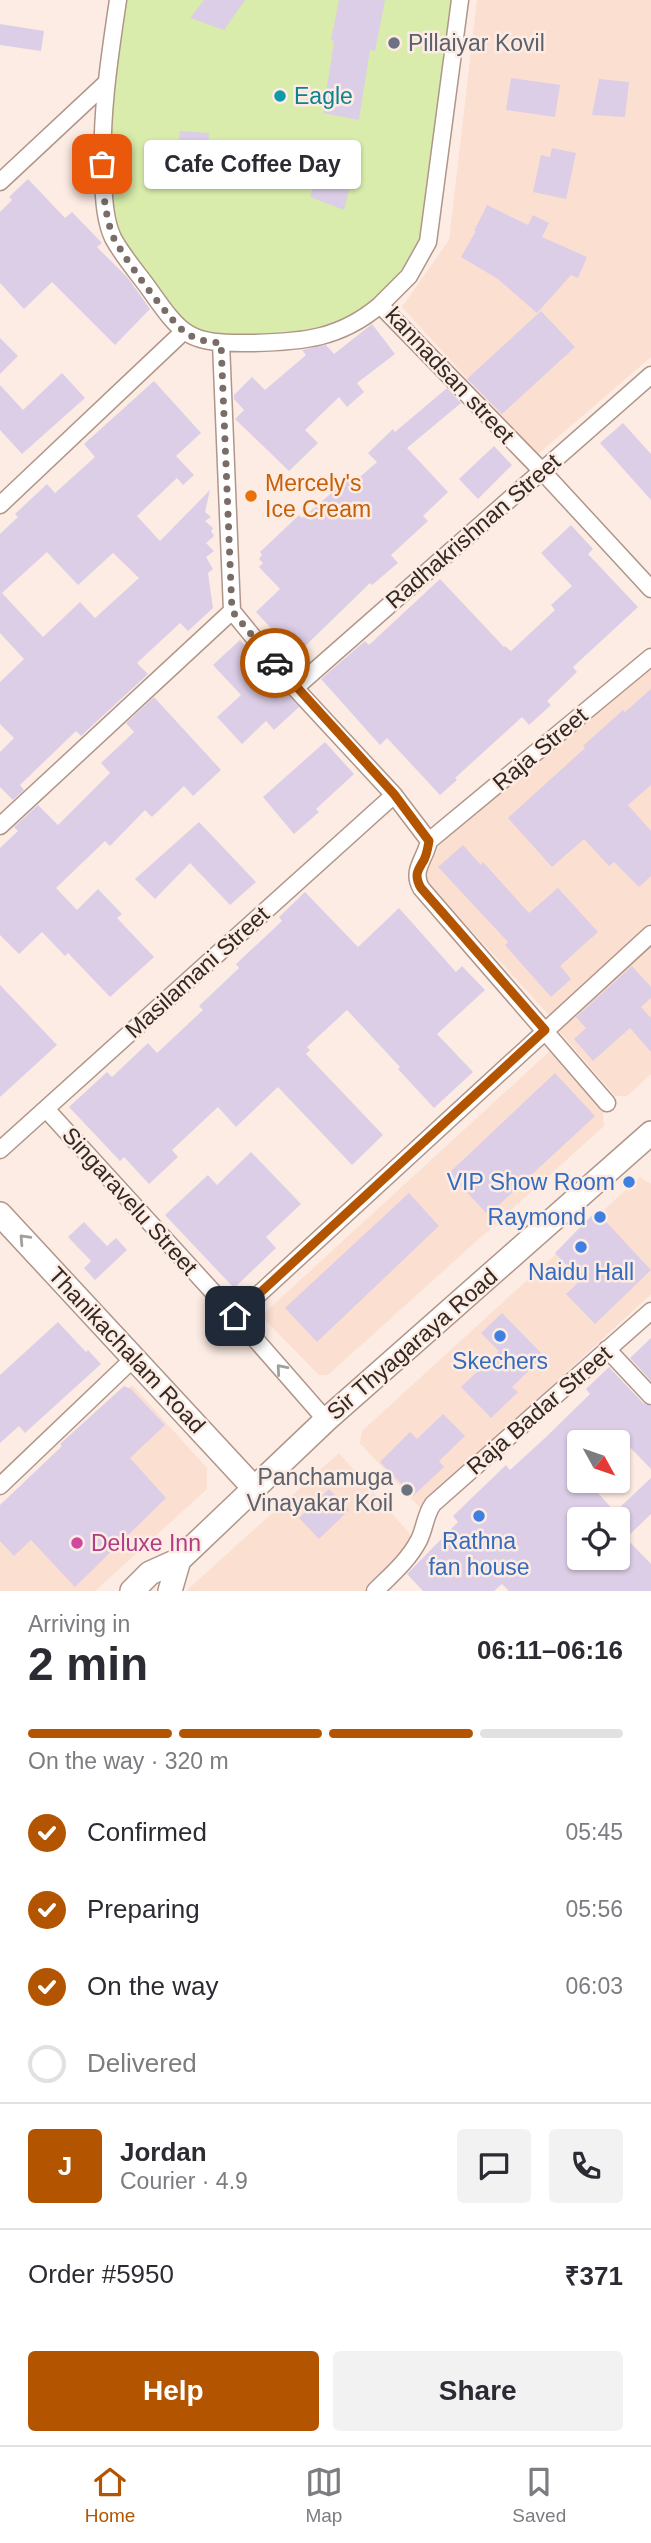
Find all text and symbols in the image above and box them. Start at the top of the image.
place label: Pillaiyar Kovil [408,30,545,56]
marker: Pillaiyar Kovil [386,35,402,51]
place label: Eagle [294,83,353,109]
marker: Eagle [272,88,288,104]
pin [72,134,132,194]
callout: Cafe Coffee Day [144,140,361,188]
icon: bag [83,145,121,183]
text: Cafe Coffee Day [164,151,341,177]
street label: kannadsan street [380,302,520,449]
street label: Radhakrishnan Street [381,448,566,614]
place label: Mercely's Ice Cream [265,470,371,522]
marker: Mercely's Ice Cream [243,488,259,504]
courier [240,628,310,698]
icon: car [256,644,294,682]
street label: Raja Street [488,702,593,796]
street label: Masilamani Street [120,900,275,1043]
street label: Singaravelu Street [57,1122,203,1280]
place label: VIP Show Room [447,1169,615,1195]
marker: VIP Show Room [621,1174,637,1190]
place label: Raymond [488,1204,586,1230]
marker: Raymond [592,1209,608,1225]
one-way arrow [19,1234,32,1247]
marker: Naidu Hall [573,1239,589,1255]
place label: Naidu Hall [528,1259,634,1285]
street label: Thanikachalam Road [43,1262,211,1438]
street label: Sir Thyagaraya Road [322,1263,502,1425]
pin [205,1286,265,1346]
icon: home [216,1297,254,1335]
marker: Skechers [492,1328,508,1344]
street label: Raja Badar Street [461,1340,617,1480]
place label: Skechers [452,1348,548,1374]
one-way arrow [277,1364,289,1377]
north arrow [567,1430,630,1493]
map controls [567,1430,630,1570]
place label: Panchamuga Vinayakar Koil [246,1464,393,1516]
marker: Panchamuga Vinayakar Koil [399,1482,415,1498]
button: locate [567,1507,630,1570]
marker: Rathna fan house [471,1508,487,1524]
place label: Rathna fan house [428,1528,530,1580]
place label: Deluxe Inn [91,1530,201,1556]
marker: Deluxe Inn [69,1535,85,1551]
text: Arriving in [28,1611,130,1637]
text: 06:11–06:16 [477,1635,623,1665]
text: 2 min [28,1638,148,1690]
text: On the way · 320 m [28,1748,229,1774]
icon: check [28,1814,66,1852]
text: Confirmed [87,1817,207,1847]
text: 05:45 [565,1819,623,1845]
icon: check [28,1891,66,1929]
text: Preparing [87,1894,200,1924]
text: 05:56 [565,1896,623,1922]
icon: check [28,1968,66,2006]
text: On the way [87,1971,219,2001]
text: 06:03 [565,1973,623,1999]
text: Delivered [87,2048,197,2078]
button: chat [457,2129,531,2203]
button: phone [549,2129,623,2203]
text: Jordan [120,2137,207,2167]
text: J [58,2151,72,2181]
text: Courier · 4.9 [120,2168,248,2194]
text: Order #5950 [28,2259,174,2289]
text: ₹371 [565,2261,623,2291]
button: Help [28,2351,319,2431]
button: Share [333,2351,623,2431]
tab: Home [85,2463,135,2527]
tab: Map [305,2463,343,2527]
tab: Saved [512,2463,566,2527]

